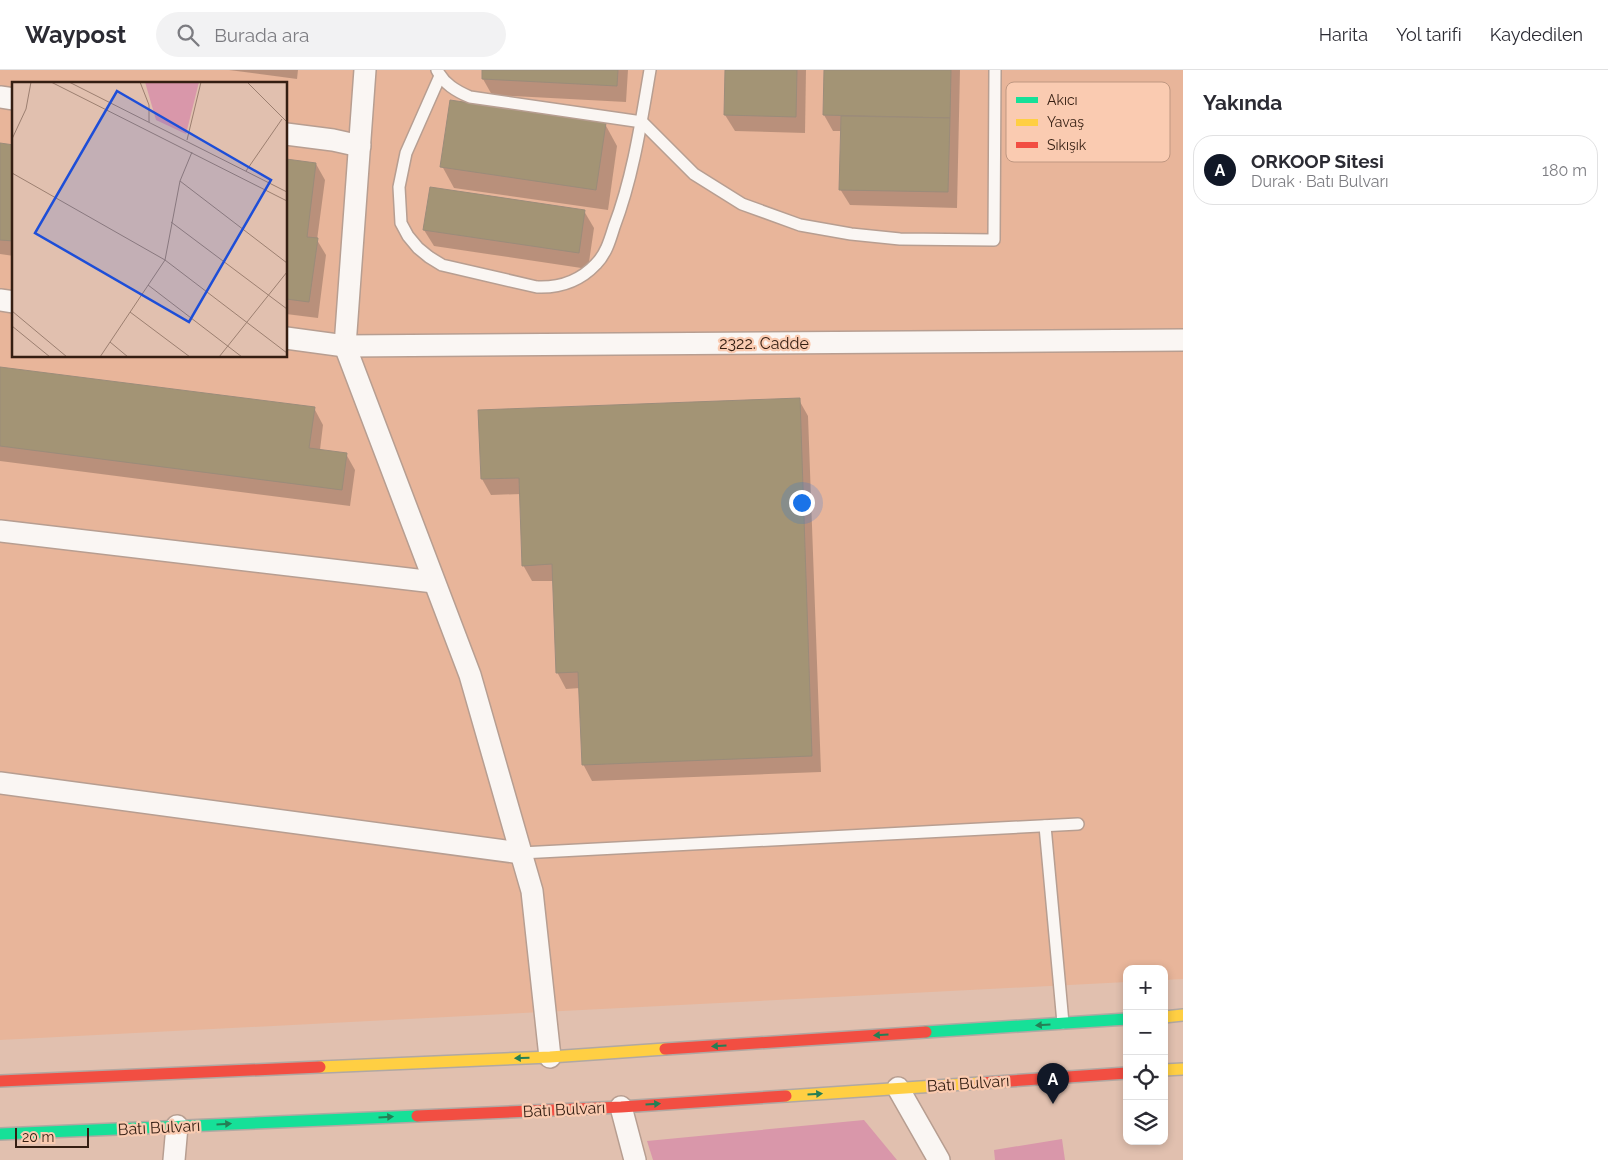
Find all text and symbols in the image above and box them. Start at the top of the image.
search box [156,12,506,57]
text: Waypost [25,20,126,49]
icon: search [174,21,202,49]
text: Burada ara [214,24,309,46]
text: Harita [1319,24,1368,45]
text: Yol tarifi [1396,24,1462,45]
text: Kaydedilen [1490,24,1583,45]
inset map [12,82,288,358]
legend [1006,82,1170,162]
text: Yakında [1203,90,1282,115]
text: Akıcı [1047,92,1078,108]
text: Yavaş [1047,114,1084,130]
text: Sıkışık [1047,137,1087,153]
text: ORKOOP Sitesi [1251,150,1384,172]
text: A [1215,161,1225,180]
text: 180 m [1542,161,1587,180]
text: Durak · Batı Bulvarı [1251,172,1389,191]
street label: 2322. Cadde [719,334,809,353]
your location [789,490,815,516]
map controls [1123,965,1168,1145]
button: + [1123,965,1168,1010]
button: − [1123,1010,1168,1055]
one-way arrow [1035,1021,1051,1029]
one-way arrow [873,1032,889,1040]
one-way arrow [711,1043,727,1051]
one-way arrow [514,1055,530,1063]
button: locate [1123,1055,1168,1100]
pin: A [1037,1063,1069,1104]
street label: Batı Bulvarı [926,1071,1010,1096]
one-way arrow [807,1089,823,1097]
street label: Batı Bulvarı [522,1098,606,1121]
one-way arrow [645,1100,661,1108]
button: layers [1123,1100,1168,1145]
one-way arrow [378,1113,394,1121]
street label: Batı Bulvarı [117,1116,201,1139]
one-way arrow [216,1120,232,1128]
scale bar [15,1125,89,1148]
text: 20 m [22,1129,54,1145]

